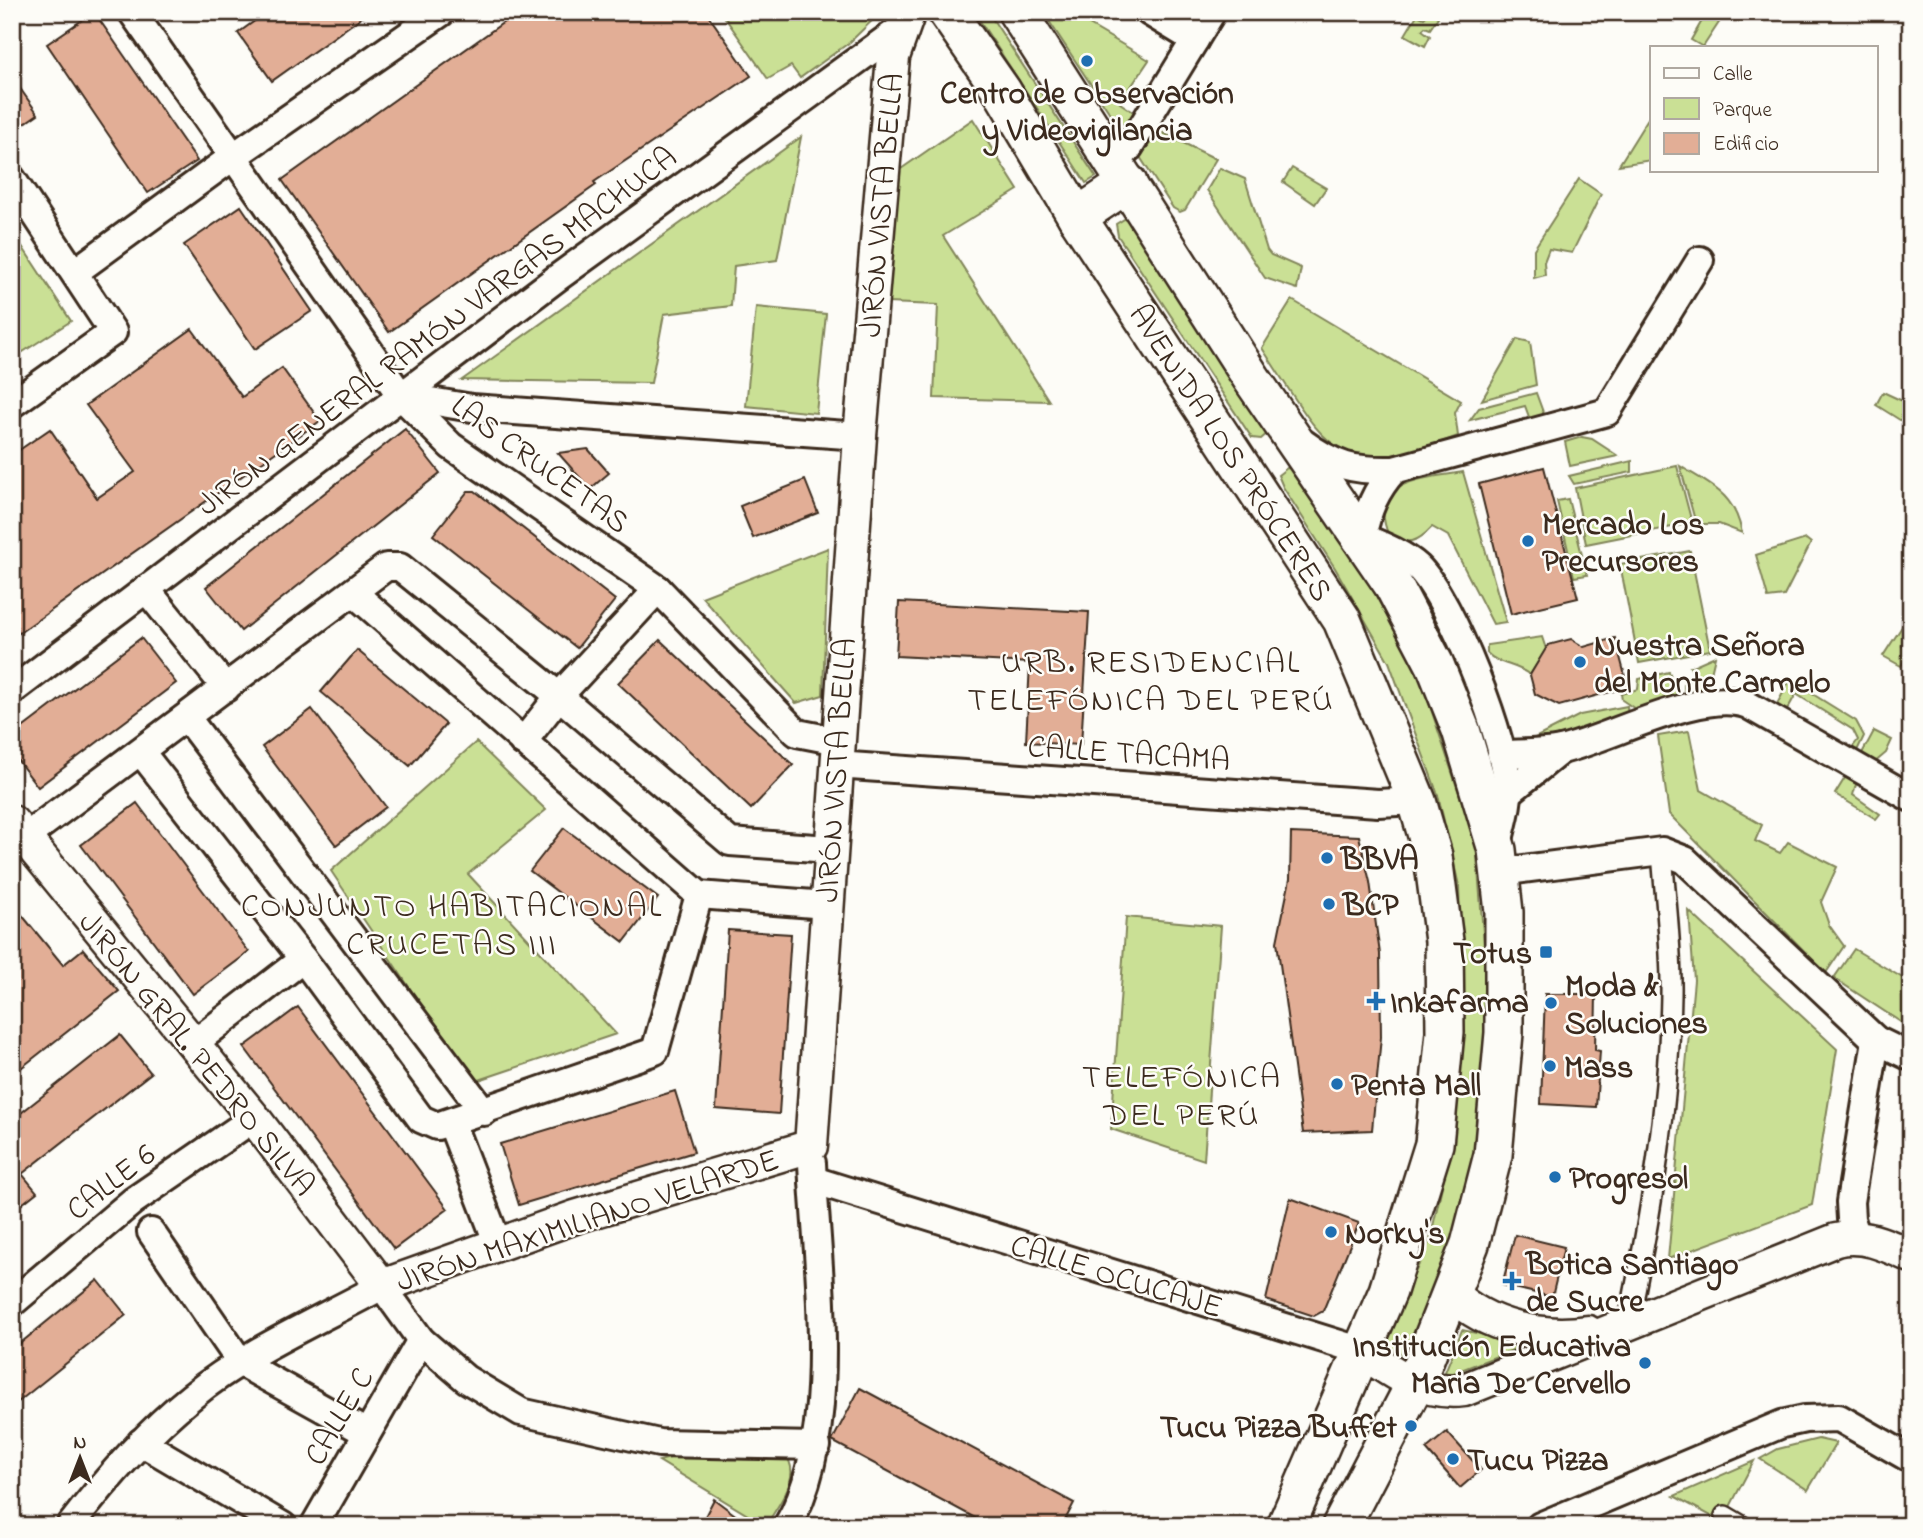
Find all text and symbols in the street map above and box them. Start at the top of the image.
legend [1650,46,1878,172]
marker: Centro de Observación y Videovigilancia [1079,53,1095,69]
text: Calle [1713,60,1753,90]
street label: JIRÓN VISTA BELLA [849,71,918,339]
place label: Centro de Observación y Videovigilancia [940,72,1234,157]
text: Parque [1713,96,1772,126]
text: Edificio [1713,130,1779,160]
street label: JIRÓN GENERAL RAMÓN VARGAS MACHUCA [188,136,688,529]
street label: AVENIDA LOS PRÓCERES [1115,296,1343,612]
street label: LAS CRUCETAS [440,385,638,547]
place label: Mercado Los Precursores [1542,503,1705,587]
marker: Mercado Los Precursores [1520,533,1536,549]
place label: Nuestra Señora del Monte Carmelo [1594,624,1831,708]
street label: JIRÓN VISTA BELLA [806,636,871,904]
district label: URB. RESIDENCIAL TELEFÓNICA DEL PERÚ [967,640,1335,726]
marker: Nuestra Señora del Monte Carmelo [1572,654,1588,670]
street label: CALLE TACAMA [1026,725,1232,786]
place label: BBVA [1339,838,1419,885]
marker: BBVA [1319,850,1335,866]
district label: CONJUNTO HABITACIONAL CRUCETAS III [241,884,663,970]
place label: BCP [1341,884,1399,931]
marker: BCP [1321,896,1337,912]
street label: JIRÓN GRAL. PEDRO SILVA [65,903,325,1208]
place label: Totus [1453,932,1532,979]
marker: Totus [1538,944,1554,960]
place label: Moda & Soluciones [1565,965,1708,1049]
place label: Inkafarma [1390,981,1529,1028]
marker: Inkafarma [1368,993,1384,1009]
marker: Moda & Soluciones [1543,995,1559,1011]
place label: Mass [1564,1046,1633,1093]
district label: TELEFÓNICA DEL PERÚ [1082,1055,1282,1141]
marker: Mass [1542,1058,1558,1074]
place label: Penta Mall [1351,1064,1481,1111]
marker: Penta Mall [1329,1076,1345,1092]
street label: CALLE 6 [57,1134,167,1234]
street label: JIRÓN MAXIMILIANO VELARDE [391,1138,786,1306]
place label: Progresol [1569,1157,1688,1205]
marker: Progresol [1547,1169,1563,1185]
place label: Norky's [1345,1212,1445,1260]
street label: CALLE OCUCAJE [1004,1224,1228,1333]
marker: Norky's [1323,1224,1339,1240]
place label: Botica Santiago de Sucre [1524,1243,1739,1327]
marker: Botica Santiago de Sucre [1504,1273,1520,1289]
place label: Institución Educativa Maria De Cervello [1352,1325,1631,1409]
marker: Institución Educativa Maria De Cervello [1637,1355,1653,1371]
street label: CALLE C [294,1360,388,1475]
place label: Tucu Pizza Buffet [1160,1406,1397,1453]
marker: Tucu Pizza Buffet [1403,1418,1419,1434]
north arrow [46,1422,116,1492]
text: N [74,1430,87,1457]
place label: Tucu Pizza [1467,1439,1609,1486]
marker: Tucu Pizza [1445,1451,1461,1467]

